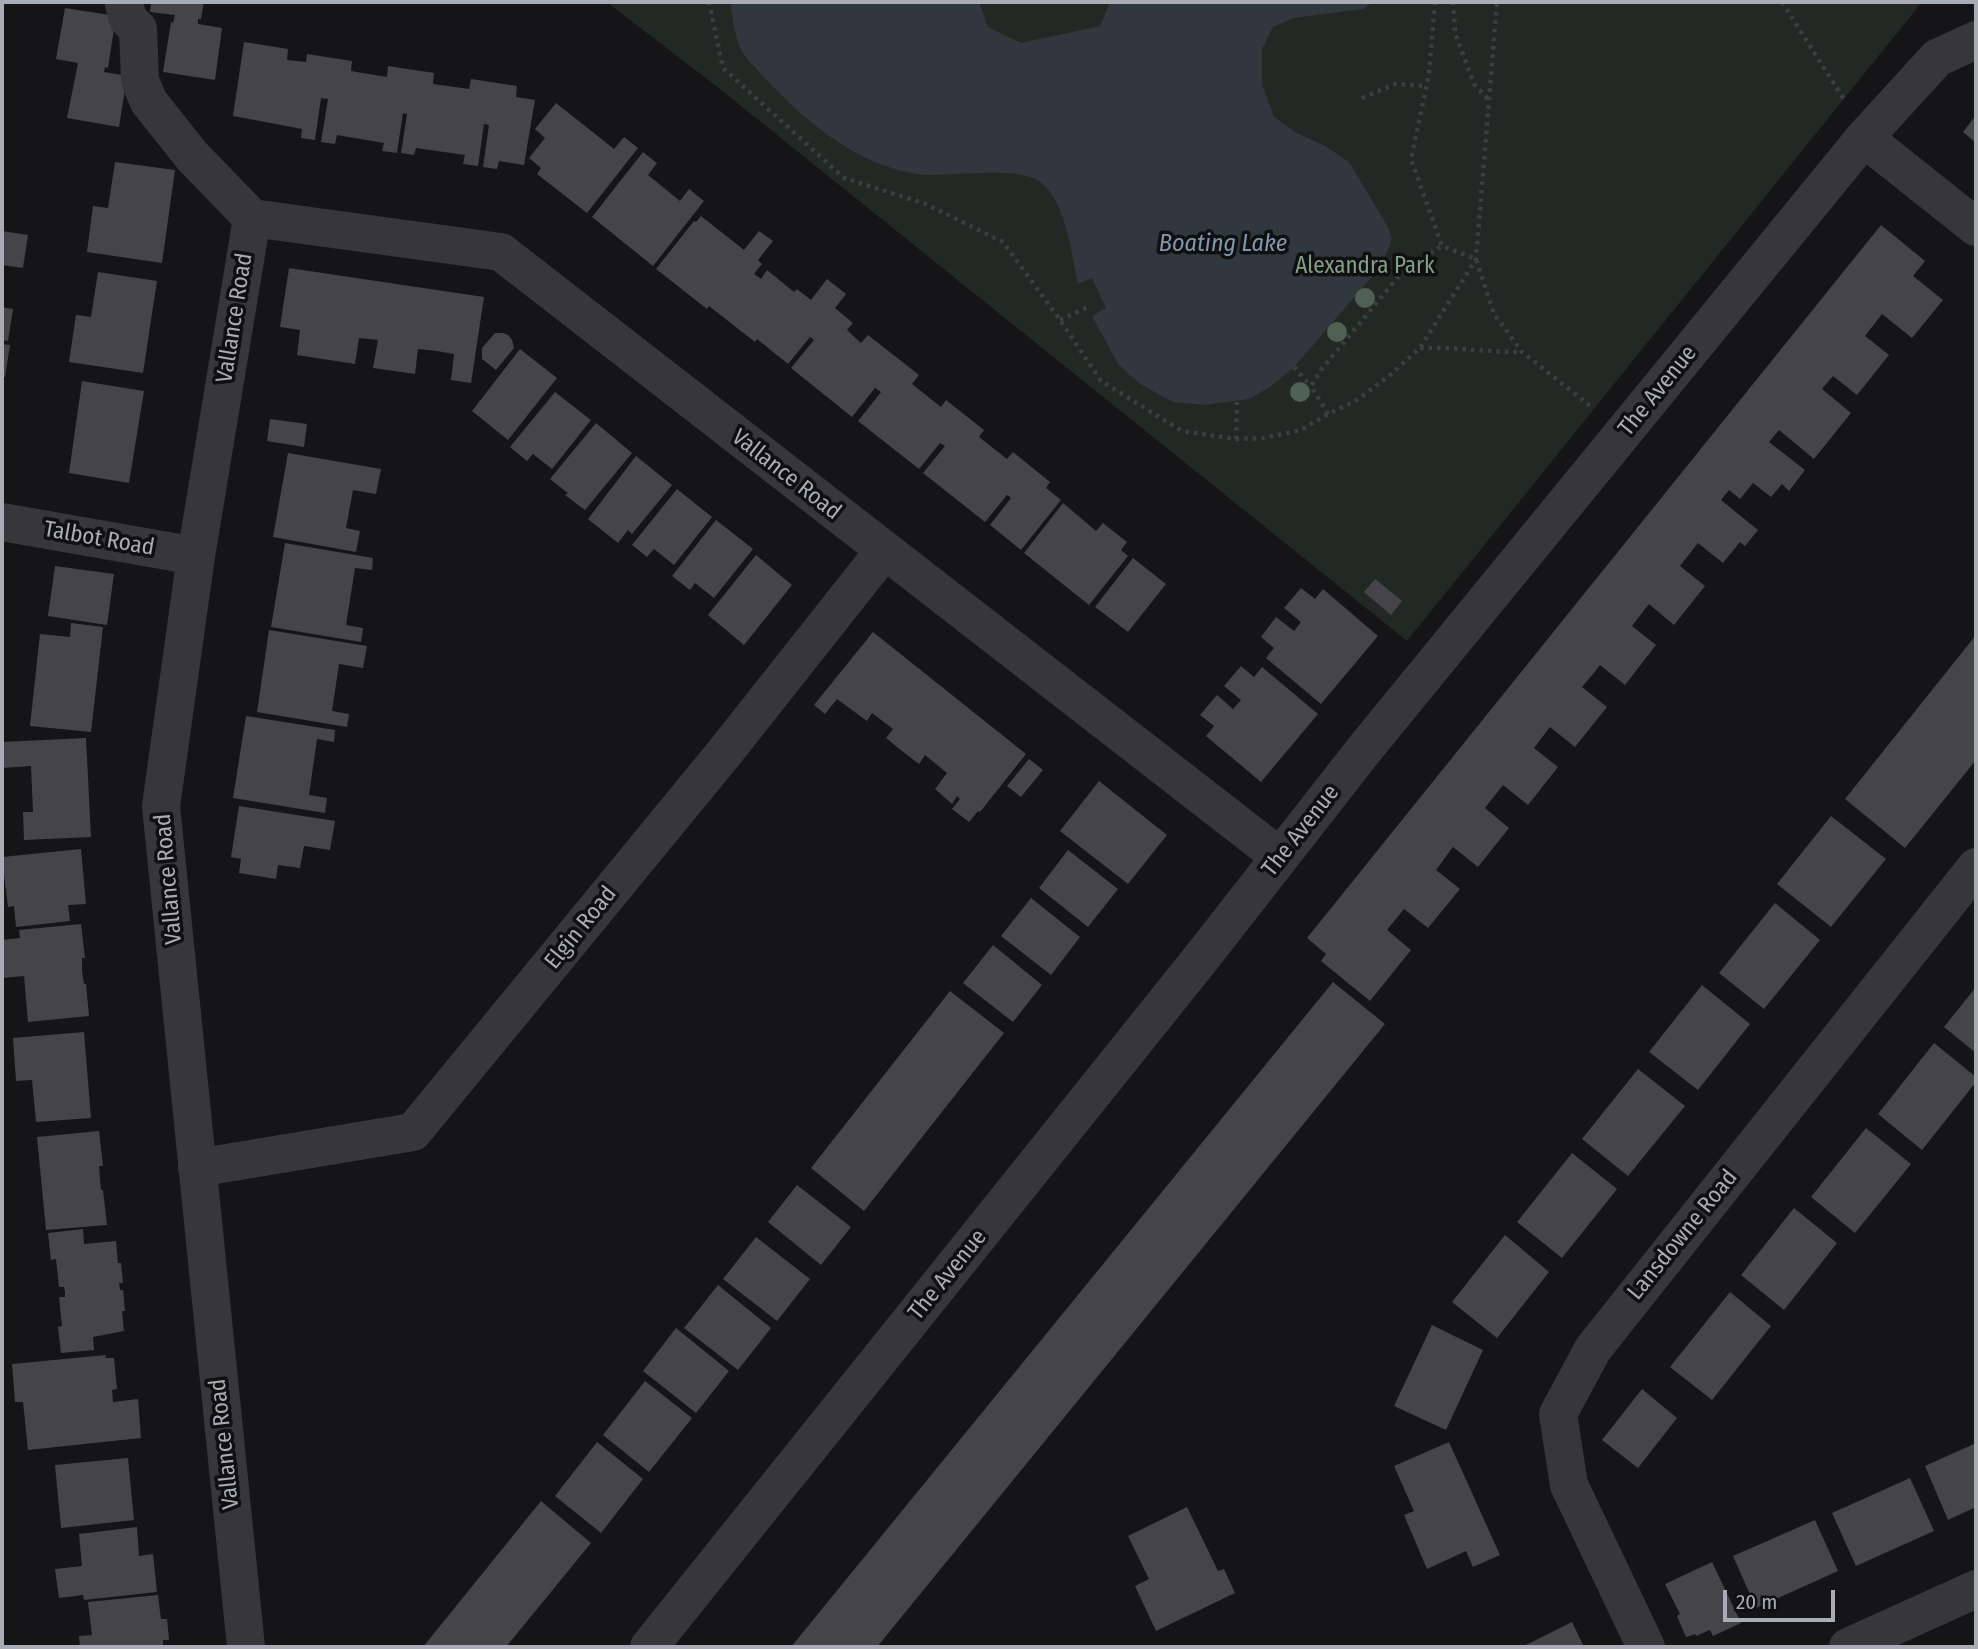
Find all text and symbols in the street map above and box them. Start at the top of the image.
water label: Boating Lake [1159,230,1287,258]
street label: Vallance Road [211,251,259,385]
park label: Alexandra Park [1295,253,1435,281]
street label: The Avenue [1613,340,1703,442]
street label: Vallance Road [726,424,846,526]
street label: Talbot Road [42,516,156,562]
street label: The Avenue [1257,780,1345,882]
street label: Vallance Road [150,812,188,946]
street label: Elgin Road [539,881,623,975]
street label: Lansdowne Road [1622,1164,1744,1306]
street label: The Avenue [903,1224,993,1326]
street label: Vallance Road [204,1377,246,1511]
scale bar [1726,1576,1838,1620]
text: 20 m [1736,1589,1777,1615]

